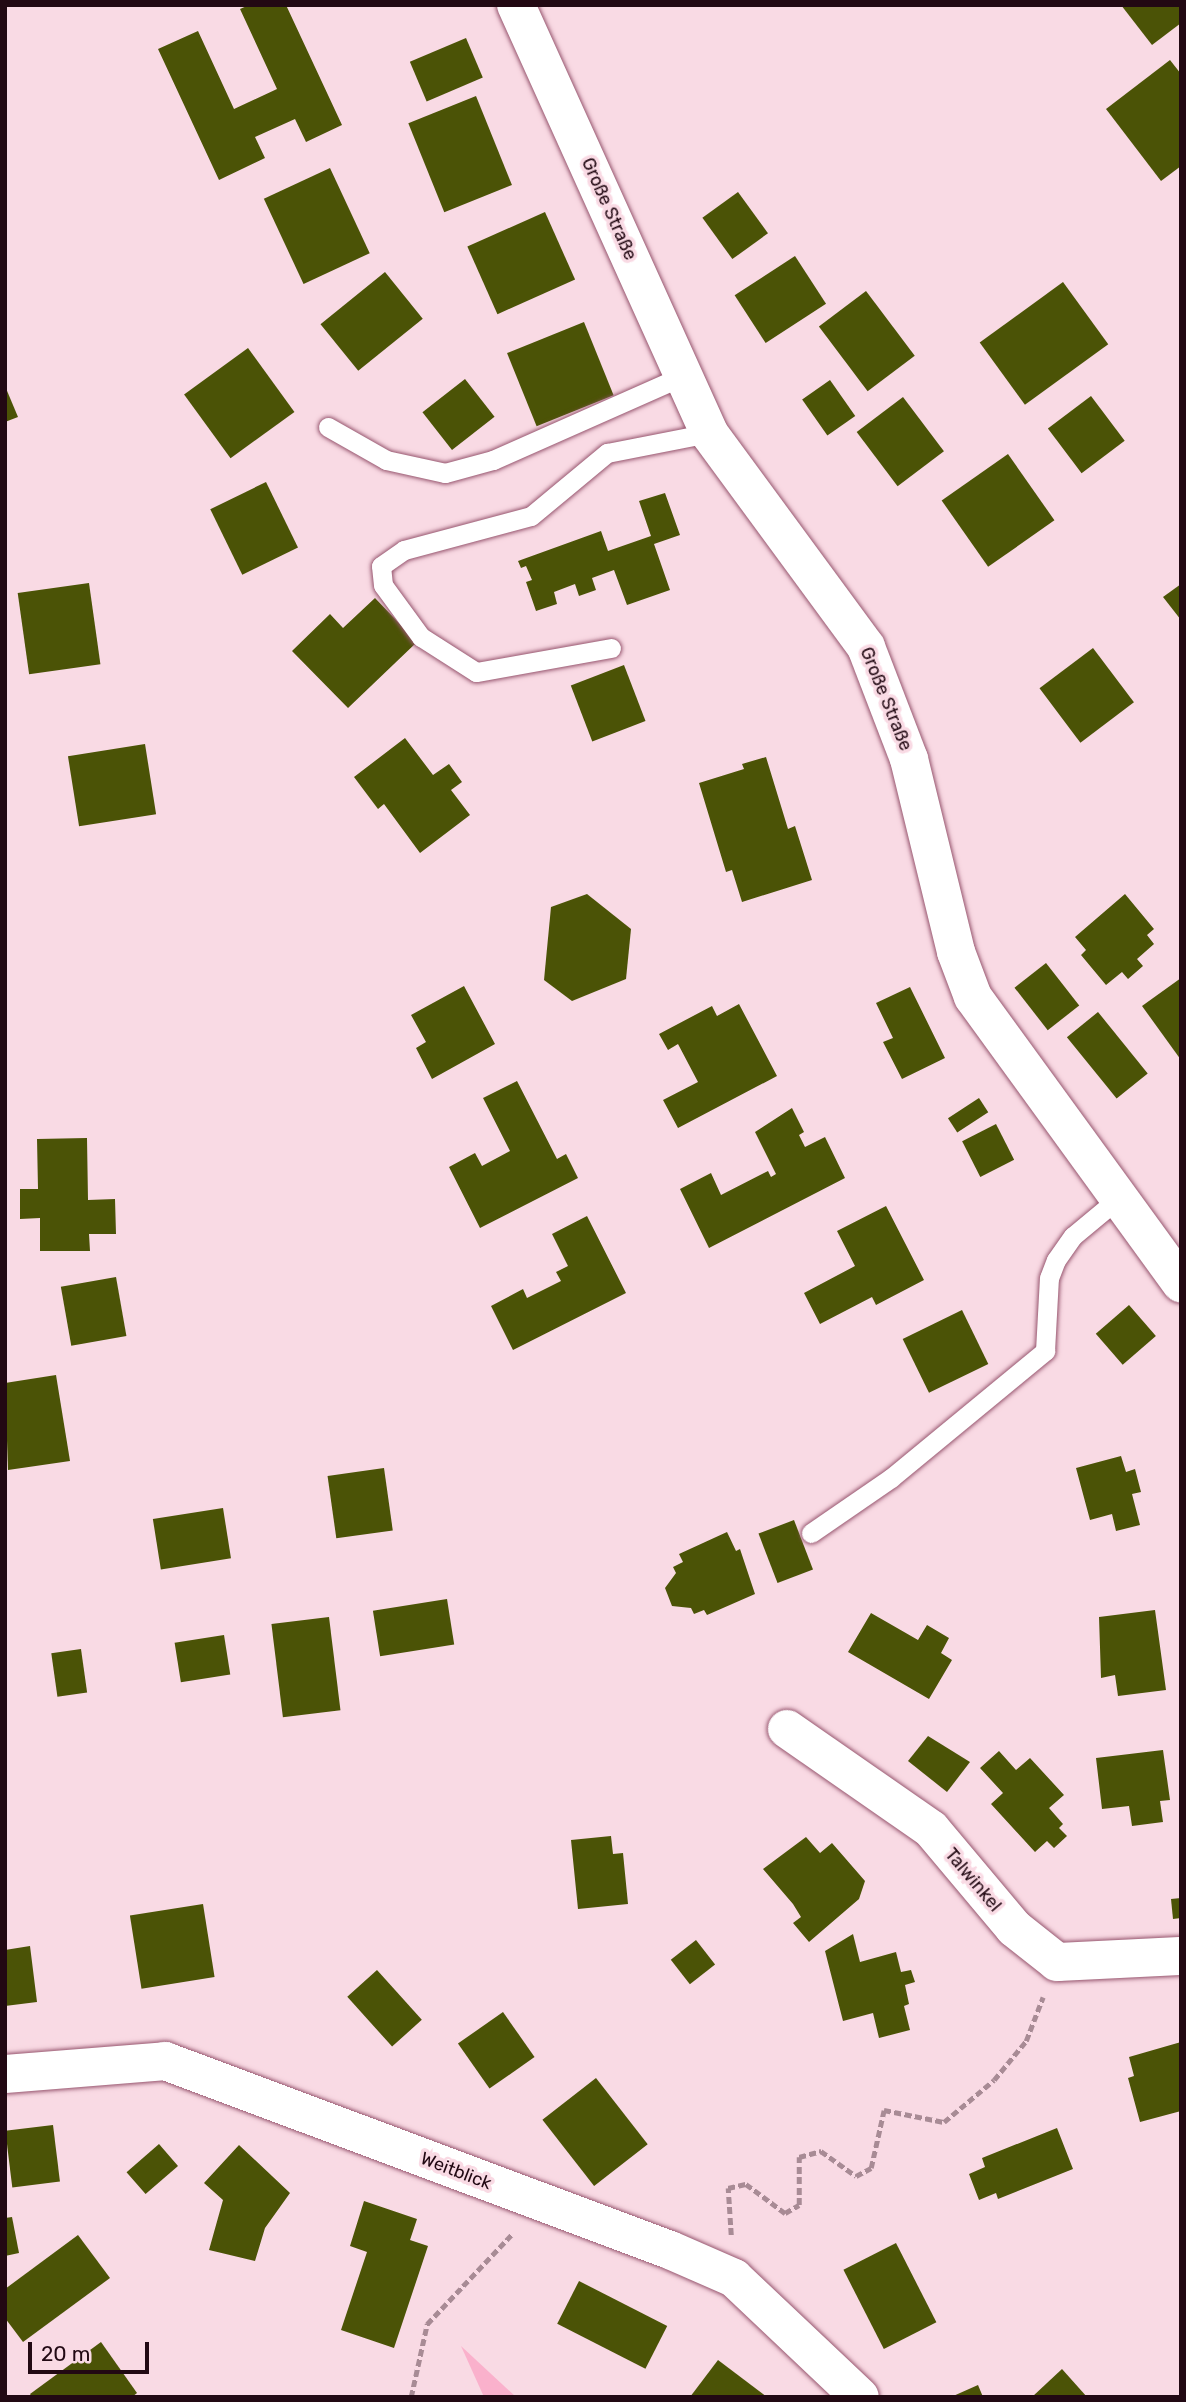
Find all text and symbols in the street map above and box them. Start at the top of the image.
street label: Große Straße [577,154,641,264]
street label: Große Straße [855,644,917,754]
street label: Talwinkel [940,1844,1006,1916]
street label: Weitblick [418,2148,494,2194]
scale bar [32,2328,152,2372]
text: 20 m [41,2341,90,2366]

